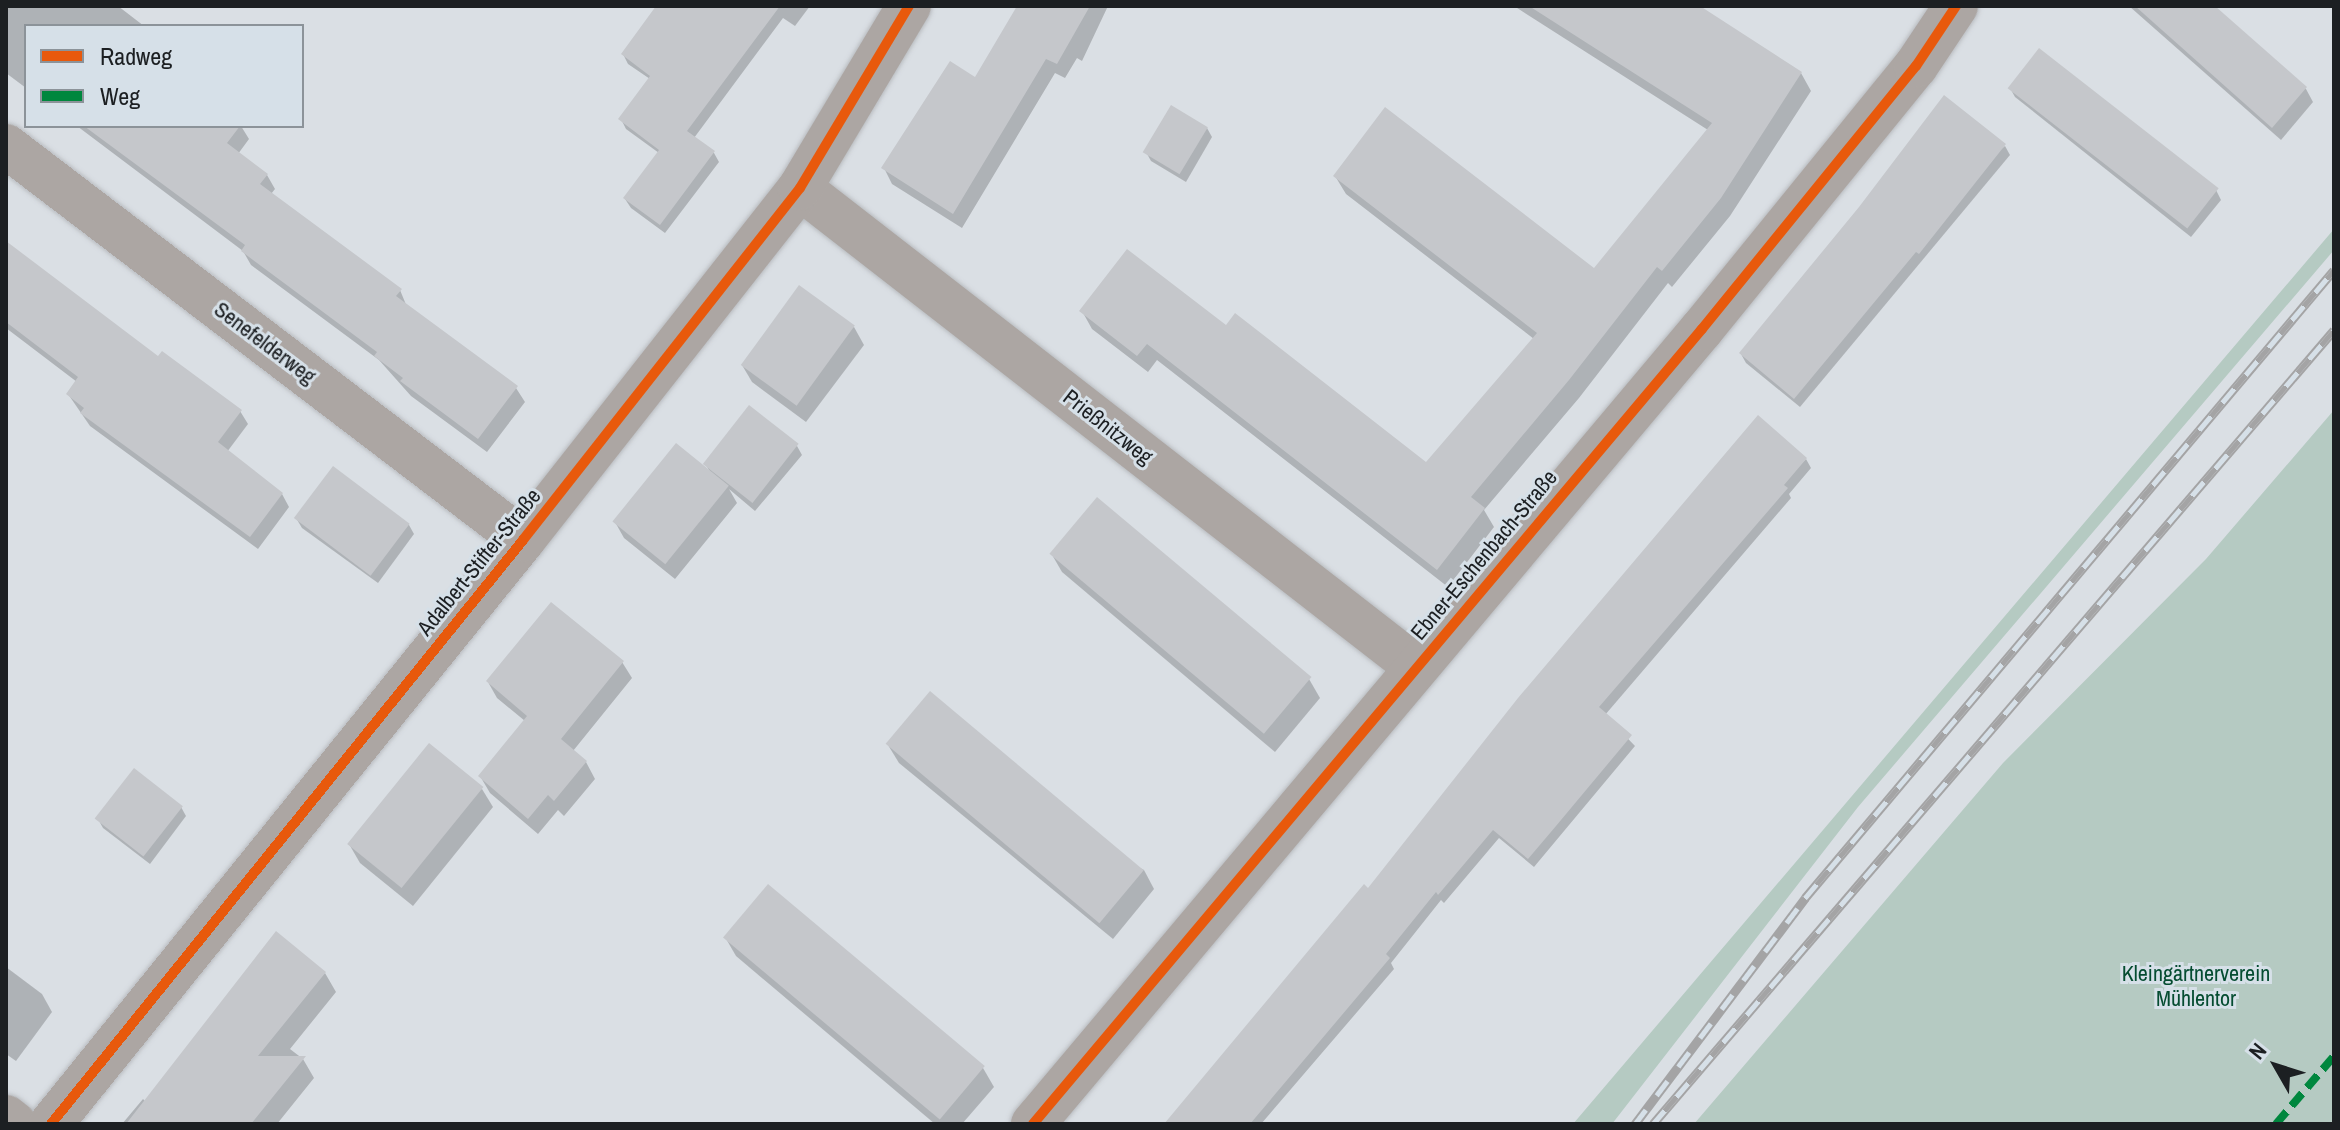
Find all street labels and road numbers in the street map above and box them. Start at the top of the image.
street label: Senefelderweg [209,296,321,390]
street label: Prießnitzweg [1058,384,1158,470]
street label: Ebner-Eschenbach-Straße [1405,465,1563,645]
street label: Adalbert-Stifter-Straße [412,483,546,641]

